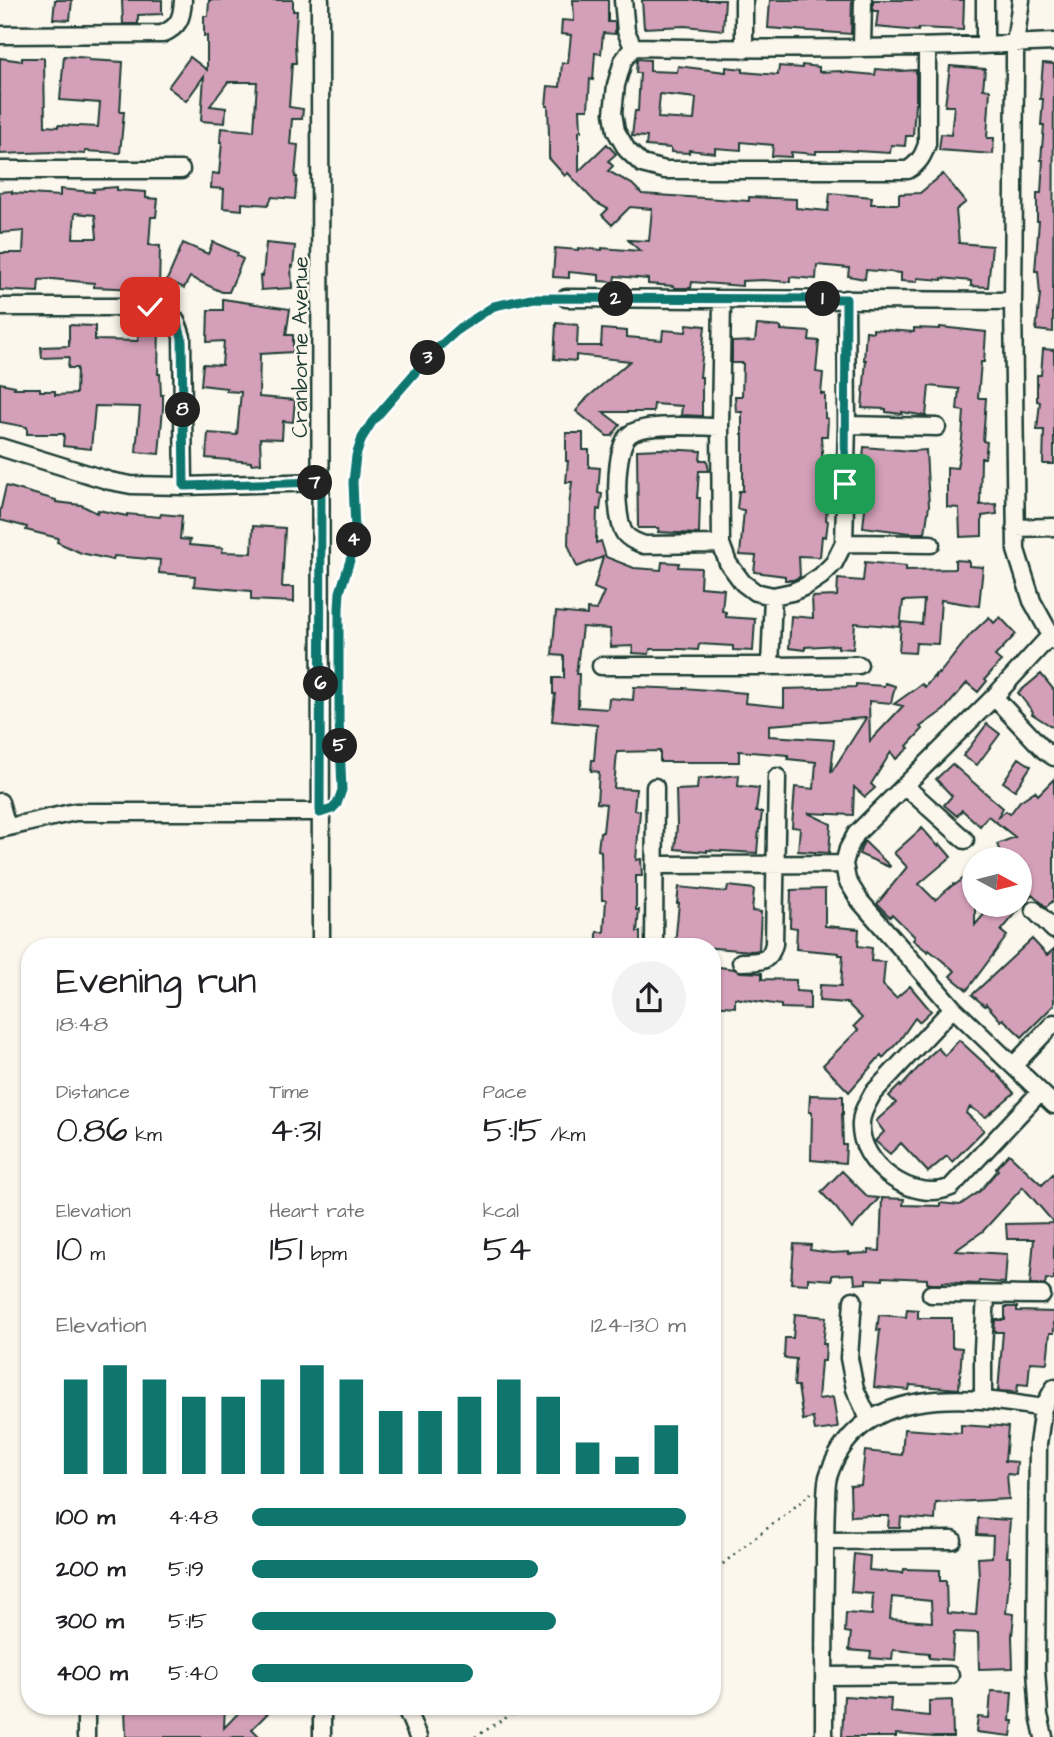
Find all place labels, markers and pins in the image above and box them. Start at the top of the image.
pin [120,277,180,337]
pin: 2 [598,282,634,316]
pin: 1 [806,282,840,316]
pin: 3 [410,340,446,376]
pin: 8 [166,392,200,428]
pin [815,454,875,514]
pin: 7 [298,466,332,500]
pin: 4 [336,522,372,558]
pin: 6 [304,666,338,702]
pin: 5 [322,728,358,764]

